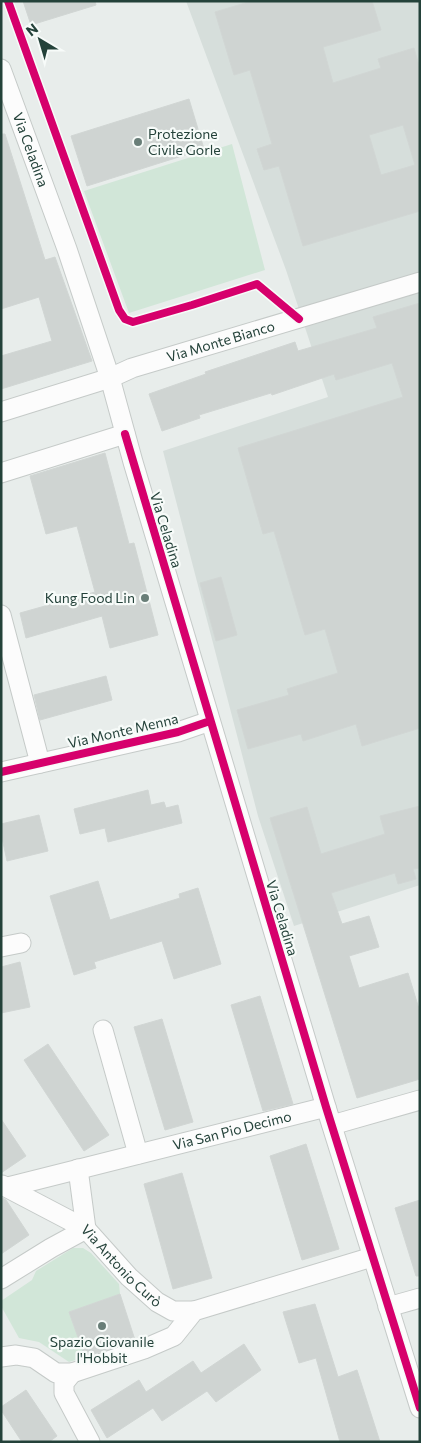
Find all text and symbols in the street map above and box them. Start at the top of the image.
north arrow [15,15,65,65]
text: N [22,19,41,39]
street label: Via Celadina [10,110,53,189]
place label: Protezione Civile Gorle [148,125,221,158]
marker: Protezione Civile Gorle [132,136,144,148]
street label: Via Monte Bianco [165,317,277,365]
street label: Via Celadina [147,490,186,570]
place label: Kung Food Lin [45,589,135,606]
marker: Kung Food Lin [139,592,151,604]
street label: Via Monte Menna [66,710,180,751]
street label: Via Celadina [263,878,302,958]
street label: Via San Pio Decimo [171,1107,293,1153]
street label: Via Antonio Curò [78,1221,166,1310]
marker: Spazio Giovanile l'Hobbit [96,1320,108,1332]
place label: Spazio Giovanile l'Hobbit [50,1333,154,1366]

